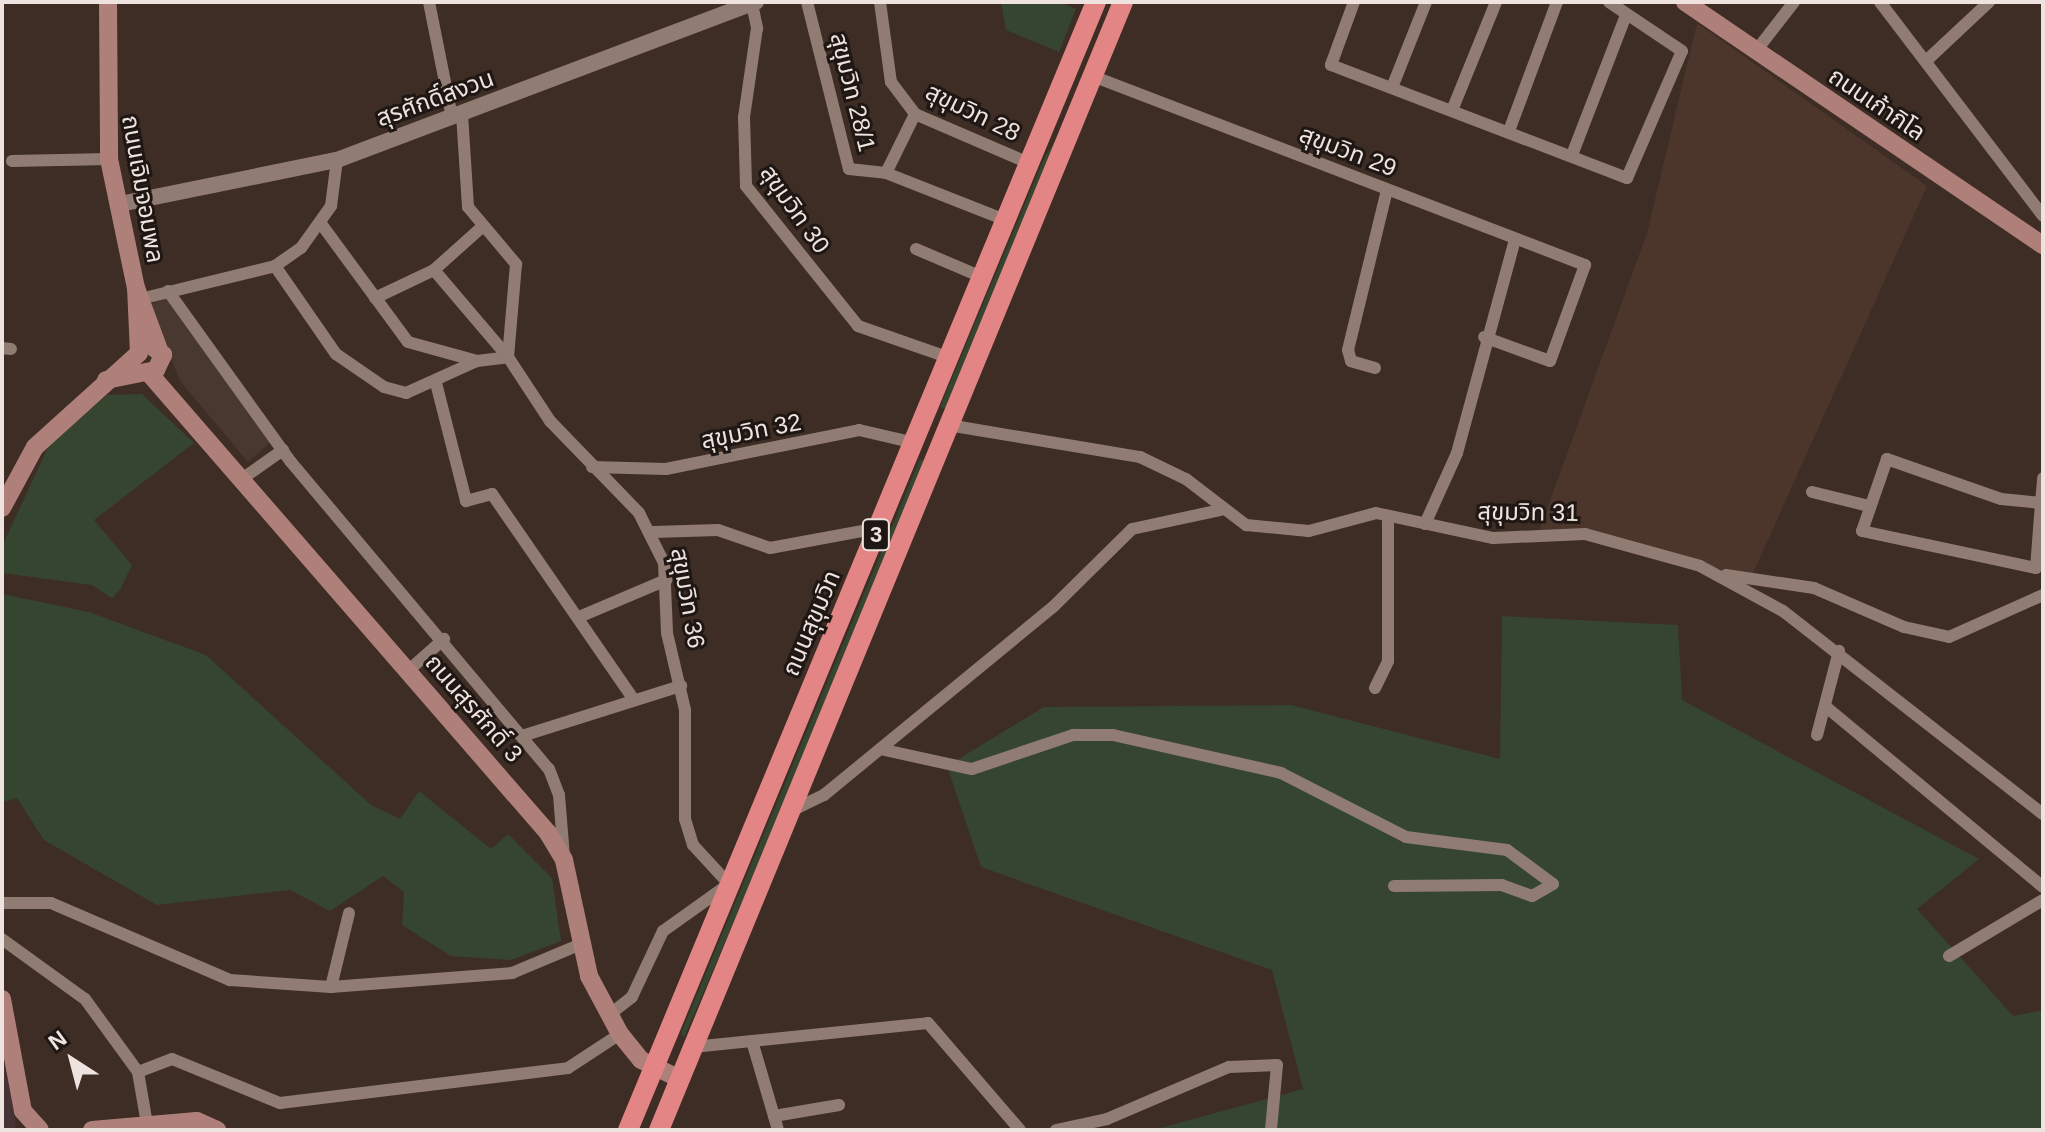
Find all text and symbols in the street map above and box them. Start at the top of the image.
street label: สุขุมวิท 28/1 [824,30,882,154]
street label: ถนนเก้ากิโล [1823,61,1931,147]
street label: สุรศักดิ์สงวน [372,63,498,133]
street label: สุขุมวิท 28 [921,77,1025,147]
street label: ถนนเจิมจอมพล [116,113,170,265]
street label: สุขุมวิท 29 [1296,119,1400,183]
street label: สุขุมวิท 30 [754,159,836,259]
street label: สุขุมวิท 32 [698,407,804,455]
street label: สุขุมวิท 31 [1477,497,1579,527]
road number: 3 [860,517,892,553]
street label: สุขุมวิท 36 [665,546,711,650]
street label: ถนนสุขุมวิท [776,566,846,680]
street label: ถนนสุรศักดิ์ 3 [419,648,529,768]
north arrow [32,1020,112,1100]
text: N [44,1025,71,1055]

